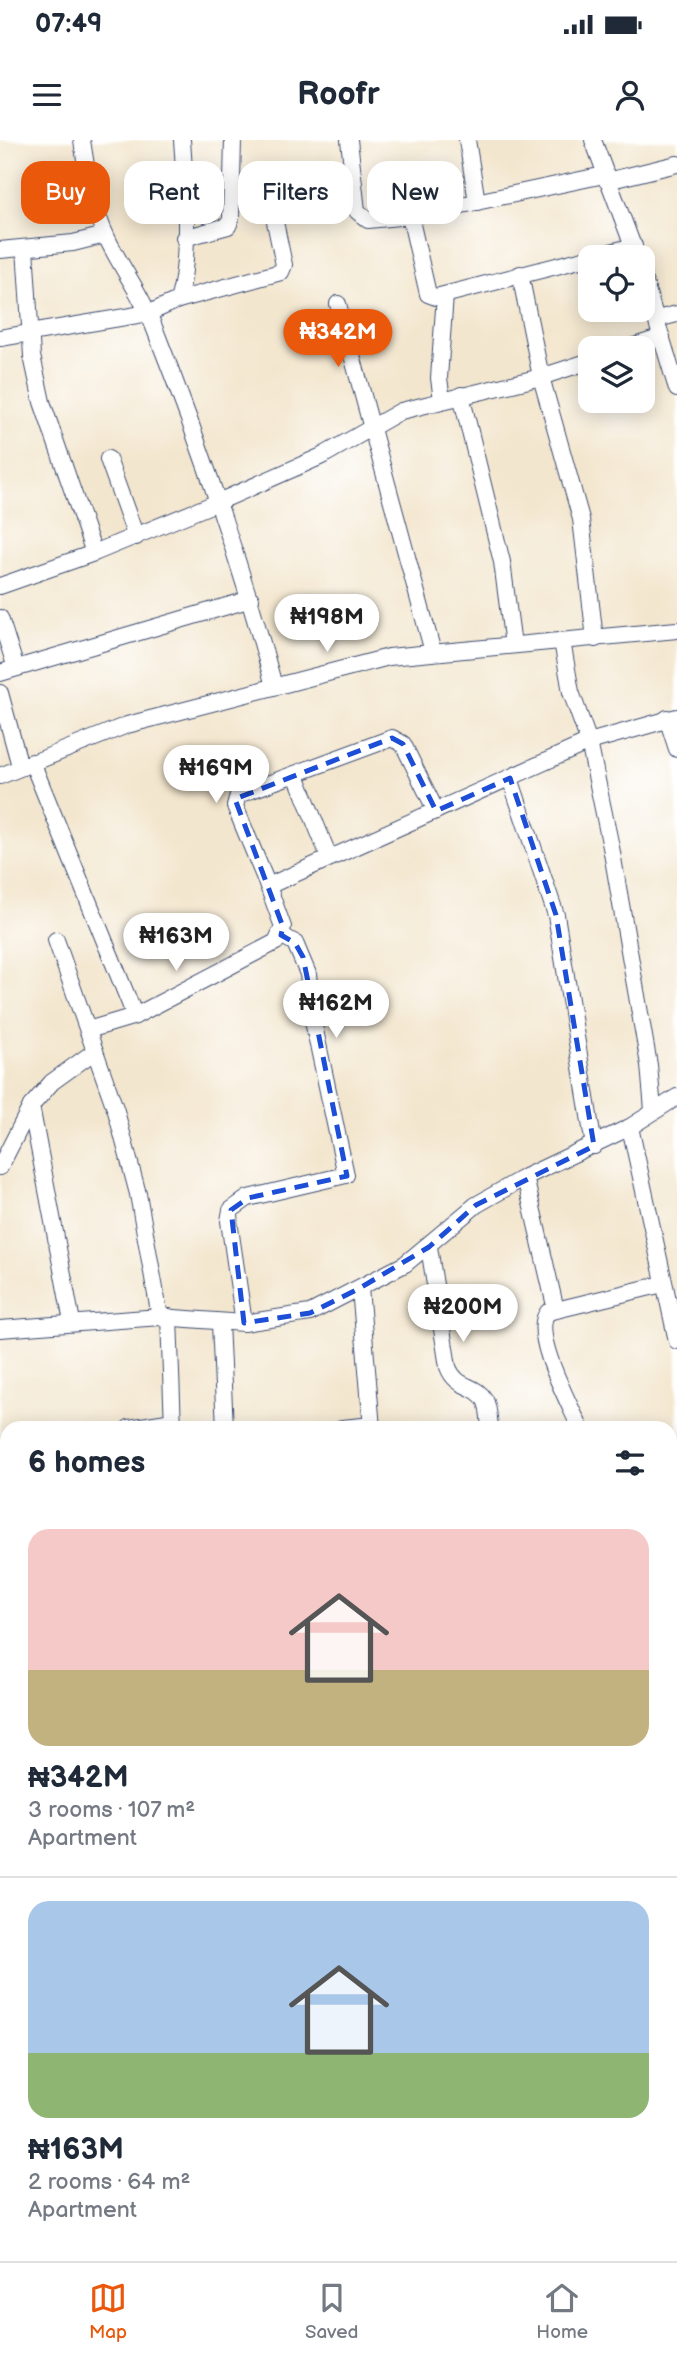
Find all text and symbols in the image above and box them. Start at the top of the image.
text: 07:49 [35,9,102,40]
text: Roofr [297,75,380,114]
icon: menu [28,76,66,114]
icon: person [611,76,649,114]
chip: Buy [21,161,110,224]
chip: Rent [124,161,224,224]
chip: Filters [238,161,353,224]
chip: New [367,161,463,224]
map controls [578,245,655,413]
button: locate [578,245,655,322]
pin: ₦342M [289,310,387,369]
text: ₦342M [299,318,377,346]
button: layers [578,336,655,413]
pin: ₦198M [278,594,376,654]
text: ₦198M [290,603,364,631]
pin: ₦169M [167,746,265,805]
text: ₦169M [179,754,253,782]
pin: ₦163M [127,914,225,973]
text: ₦163M [139,922,213,950]
pin: ₦162M [287,981,385,1040]
text: ₦162M [299,989,373,1017]
pin: ₦200M [414,1284,512,1344]
text: ₦200M [424,1293,502,1321]
icon: filters [611,1444,649,1482]
text: 6 homes [28,1445,145,1481]
icon: home [276,1575,402,1701]
text: ₦342M [28,1760,129,1796]
text: 3 rooms · 107 m² [28,1796,195,1824]
text: Apartment [28,1824,137,1852]
icon: home [276,1947,402,2073]
text: ₦163M [28,2132,124,2168]
text: 2 rooms · 64 m² [28,2168,190,2196]
text: Apartment [28,2196,137,2224]
tab: Map [89,2279,127,2344]
tab: Saved [305,2279,358,2344]
tab: Home [536,2279,588,2344]

